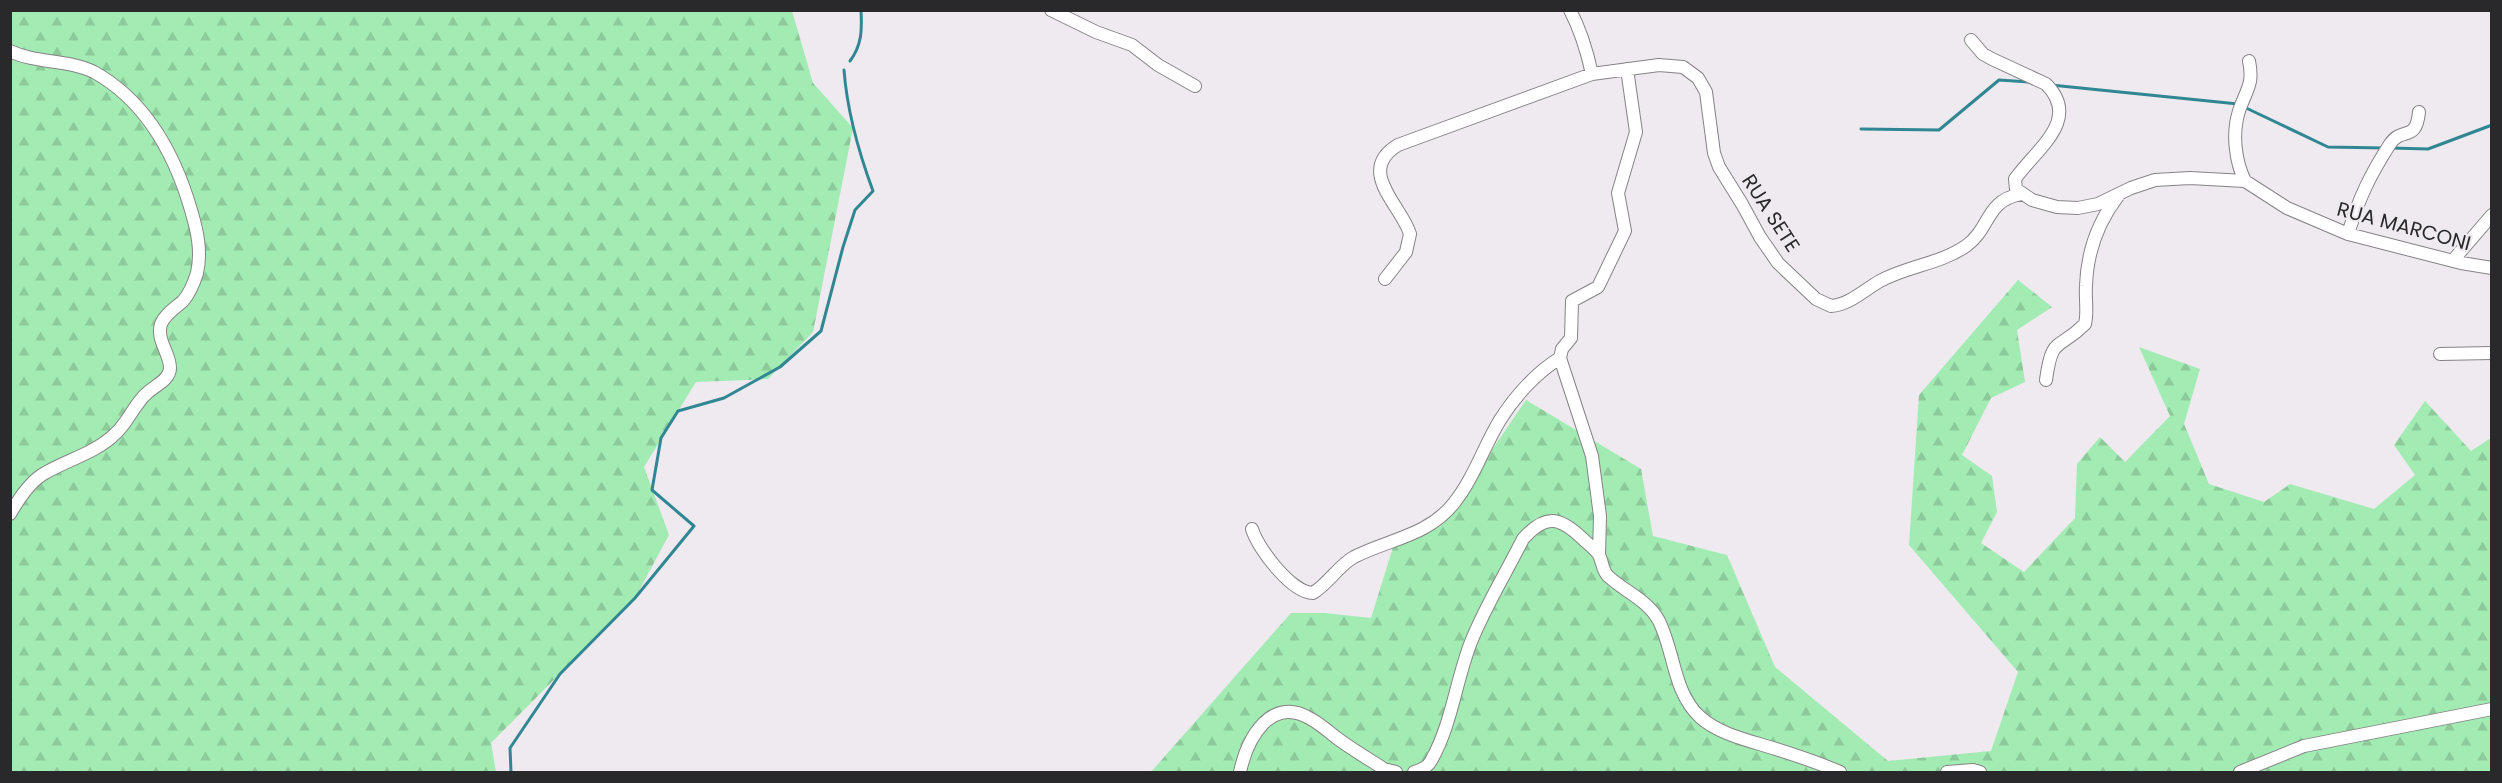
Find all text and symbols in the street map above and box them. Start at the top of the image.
street label: RUA SETE [1735,169,1807,257]
street label: RUA MARCONI [2334,195,2474,257]

